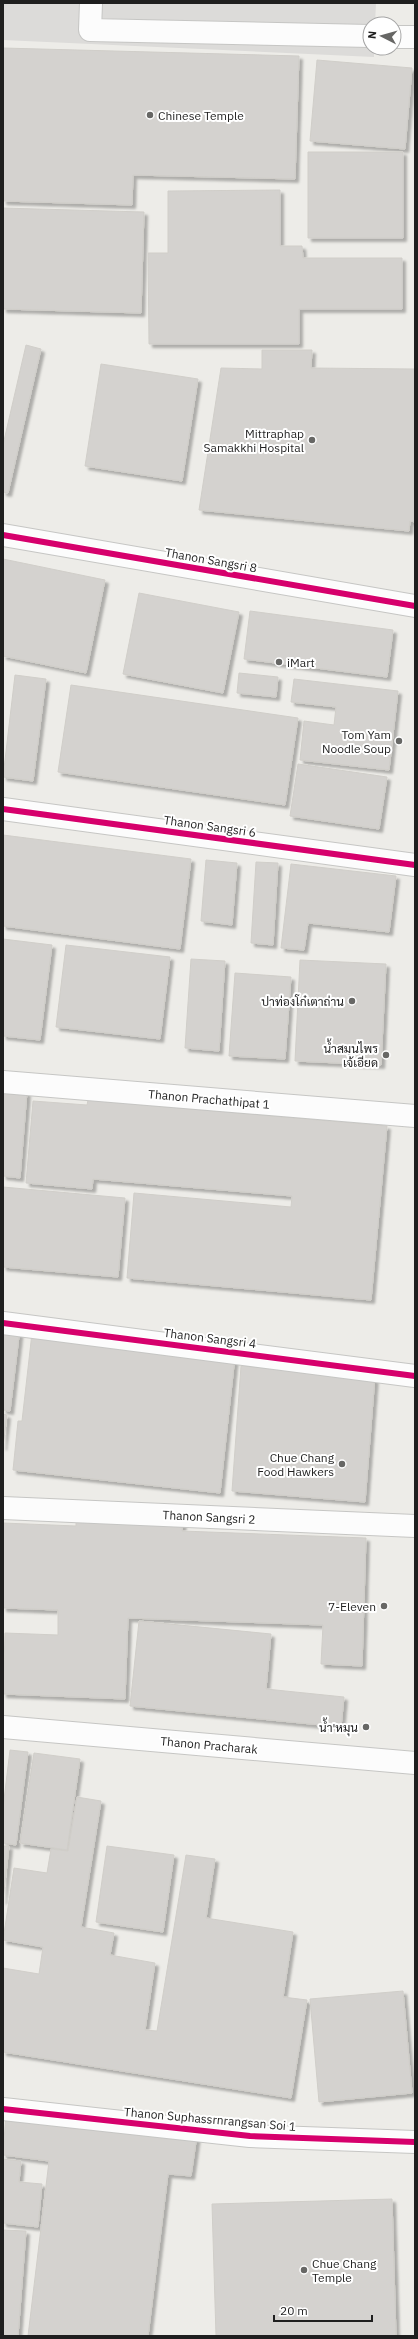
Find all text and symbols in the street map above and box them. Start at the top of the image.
north arrow [362,16,402,56]
text: N [365,30,379,40]
place label: Chinese Temple [158,108,244,123]
marker: Chinese Temple [145,110,155,120]
place label: Mittraphap Samakkhi Hospital [204,426,304,455]
marker: Mittraphap Samakkhi Hospital [307,435,317,445]
street label: Thanon Sangsri 8 [164,545,258,575]
place label: iMart [287,655,315,670]
marker: iMart [274,657,284,667]
place label: Tom Yam Noodle Soup [322,727,391,756]
marker: Tom Yam Noodle Soup [394,736,404,746]
street label: Thanon Sangsri 6 [163,812,257,840]
place label: ปาท่องโก๋เตาถ่าน [261,994,344,1009]
marker: ปาท่องโก๋เตาถ่าน [347,996,357,1006]
place label: น้ำสมุนไพร เจ้เอียด [323,1038,378,1070]
marker: น้ำสมุนไพร เจ้เอียด [381,1050,391,1060]
street label: Thanon Prachathipat 1 [148,1086,270,1112]
street label: Thanon Sangsri 4 [163,1325,257,1351]
place label: Chue Chang Food Hawkers [257,1450,335,1479]
marker: Chue Chang Food Hawkers [337,1459,347,1469]
street label: Thanon Sangsri 2 [162,1507,256,1527]
place label: 7-Eleven [328,1599,376,1614]
marker: 7-Eleven [379,1601,389,1611]
place label: น้ำ'หมุน [319,1717,358,1737]
marker: น้ำ'หมุน [361,1722,371,1732]
street label: Thanon Pracharak [160,1733,259,1757]
street label: Thanon Suphassrnrangsan Soi 1 [123,2104,297,2134]
place label: Chue Chang Temple [312,2256,377,2285]
marker: Chue Chang Temple [299,2265,309,2275]
scale bar [274,2297,372,2323]
text: 20 m [280,2303,308,2318]

